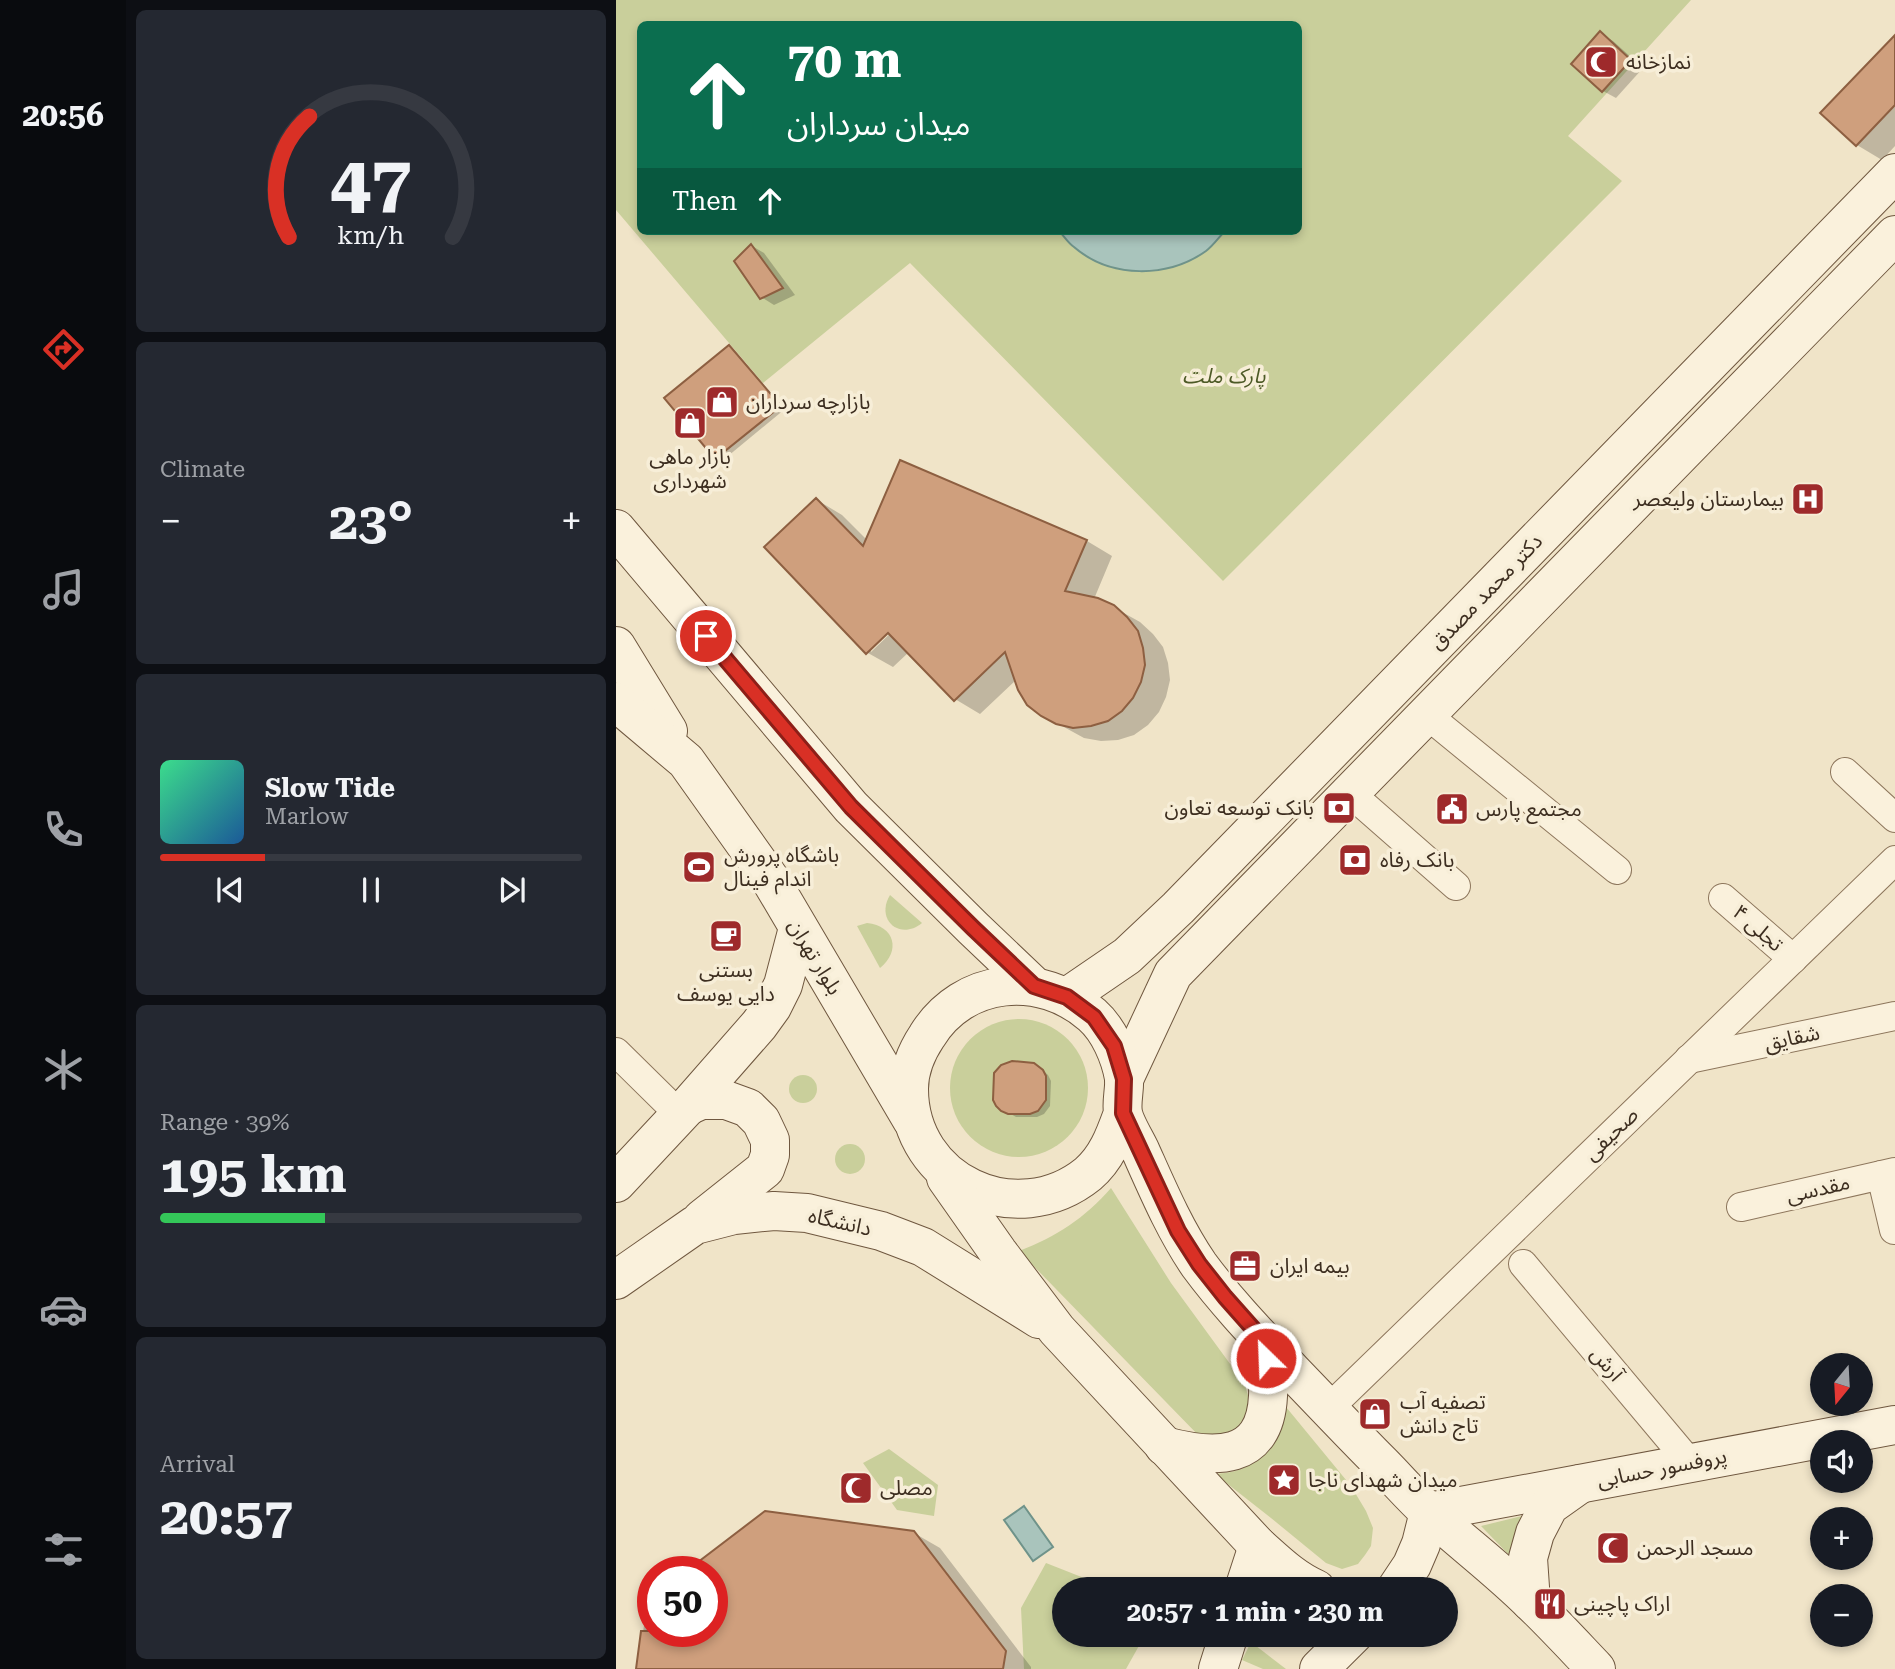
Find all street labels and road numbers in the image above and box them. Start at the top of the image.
street label: دکتر محمد مصدق [1425,529,1547,655]
street label: تجلی ۴ [1728,900,1788,956]
street label: بلوار تهران [783,915,847,999]
street label: شقایق [1762,1020,1822,1057]
street label: صحیفی [1579,1102,1643,1166]
street label: مقدسی [1784,1170,1852,1208]
street label: دانشگاه [806,1203,874,1241]
street label: آرش [1586,1342,1629,1387]
street label: پروفسور حسابی [1595,1444,1729,1493]

